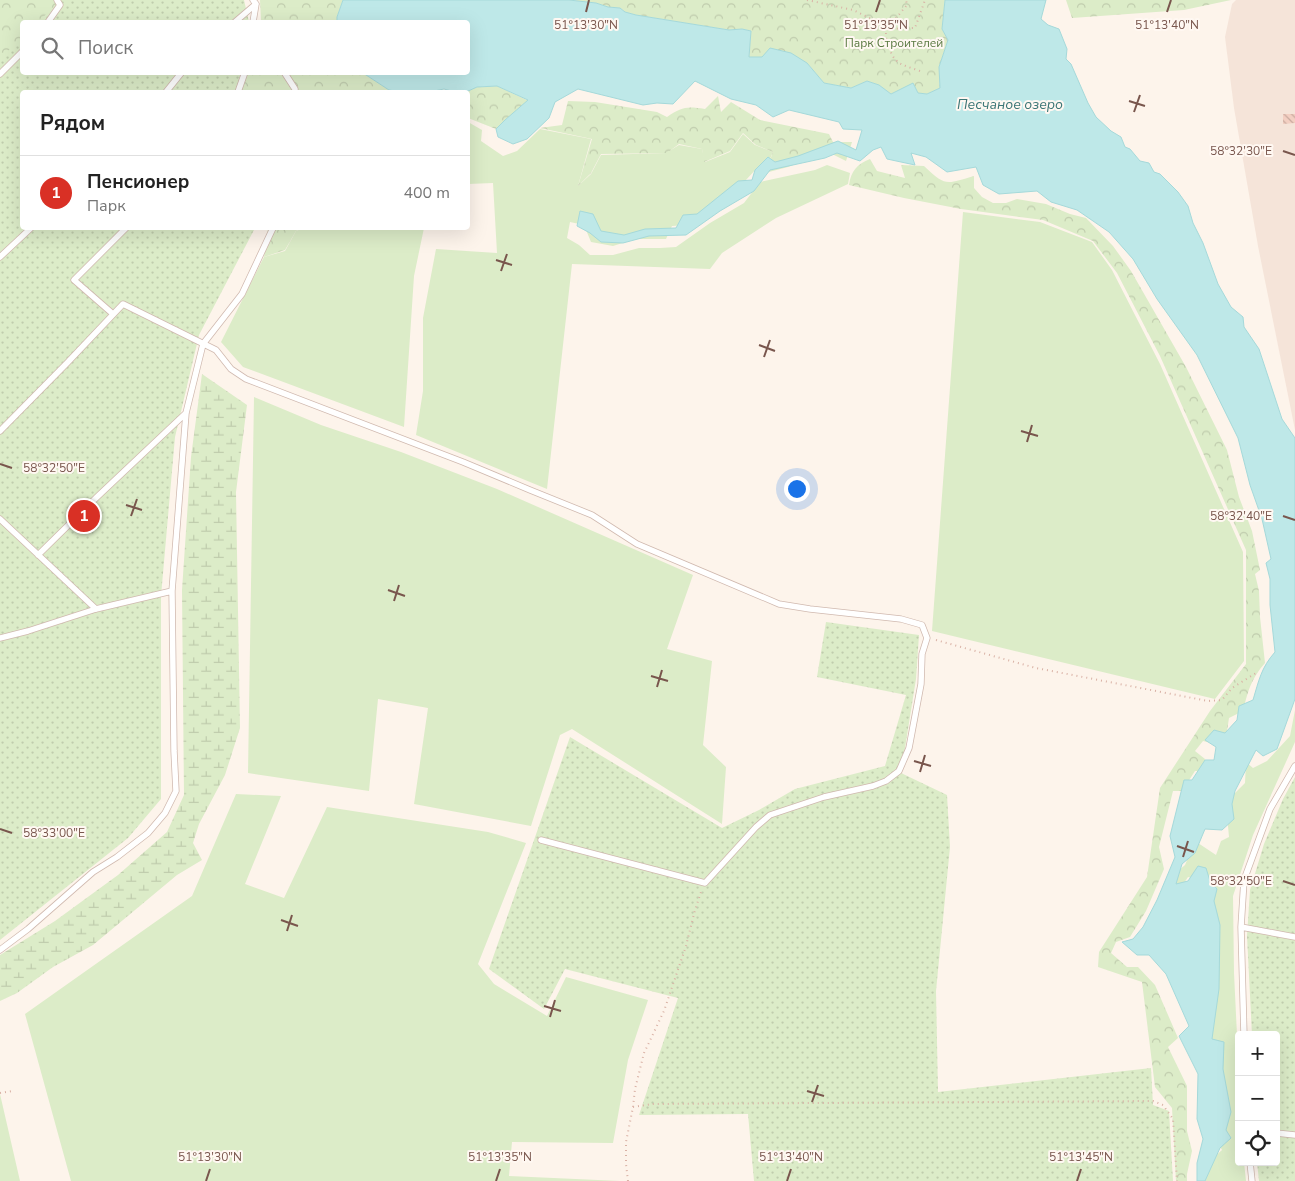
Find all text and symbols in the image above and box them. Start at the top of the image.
text: 51°13'30"N [554,17,618,33]
text: 51°13'35"N [844,17,908,33]
text: 51°13'40"N [1135,17,1199,33]
search box [20,20,470,75]
icon: search [38,34,66,62]
text: Поиск [78,35,133,61]
park label: Парк Строителей [845,35,943,51]
water label: Песчаное озеро [957,95,1063,114]
text: Рядом [40,109,105,137]
text: 58°32'30"E [1210,143,1272,159]
text: Пенсионер [87,169,189,195]
text: 1 [51,182,61,204]
text: 400 m [403,182,450,204]
text: Парк [87,195,126,217]
text: 58°32'50"E [23,460,85,476]
your location [784,476,810,502]
pin: 1 [68,497,100,535]
text: 58°32'40"E [1210,508,1272,524]
text: 58°33'00"E [23,825,85,841]
text: 58°32'50"E [1210,873,1272,889]
map controls [1235,1031,1280,1166]
button: + [1235,1031,1280,1076]
button: − [1235,1076,1280,1121]
button: locate [1235,1121,1280,1166]
text: 51°13'30"N [178,1149,242,1165]
text: 51°13'35"N [468,1149,532,1165]
text: 51°13'40"N [759,1149,823,1165]
text: 51°13'45"N [1049,1149,1113,1165]

